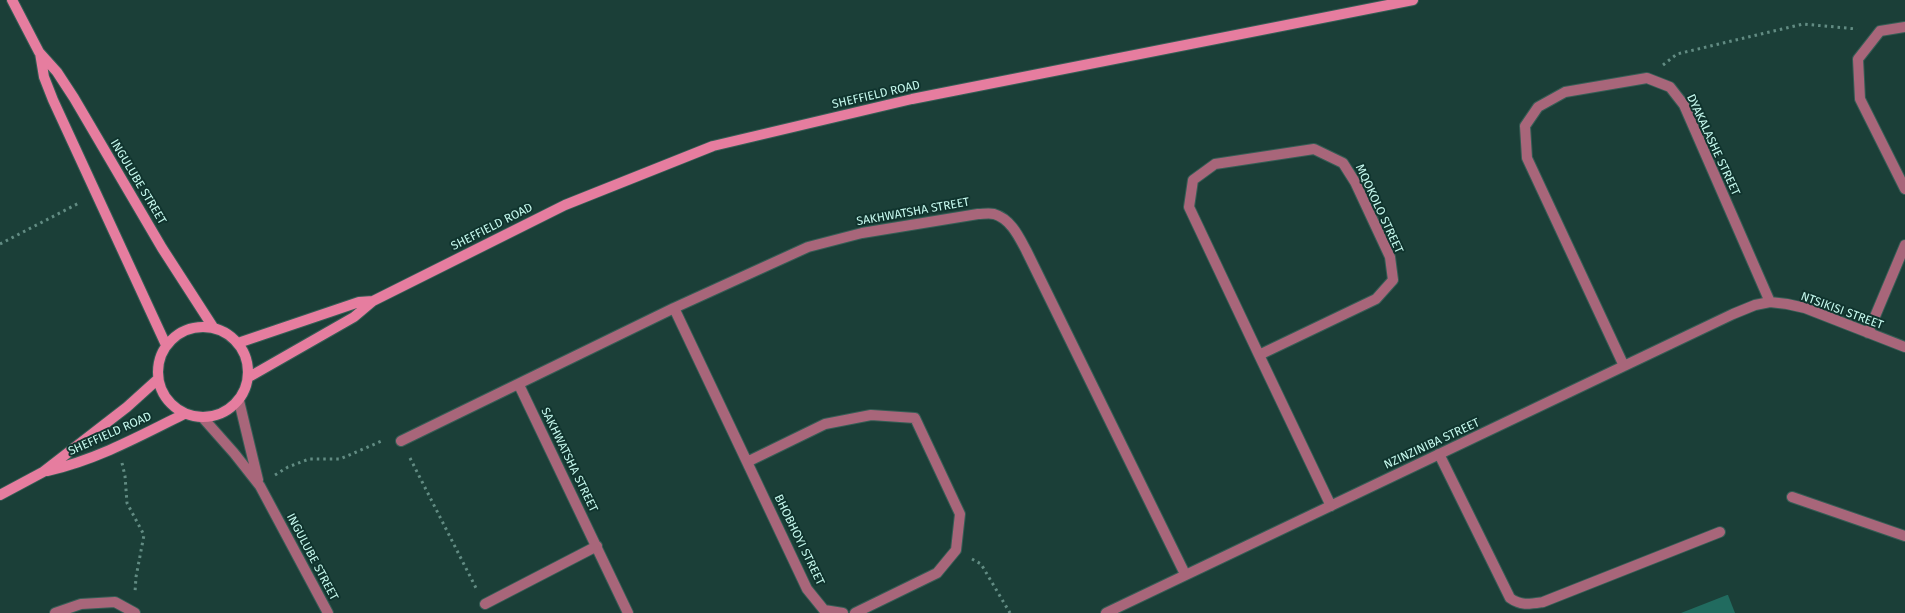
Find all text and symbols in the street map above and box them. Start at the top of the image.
street label: SHEFFIELD ROAD [831,78,921,112]
street label: DYAKALASHE STREET [1683,92,1743,198]
street label: INGULUBE STREET [107,137,169,227]
street label: MQOKOLO STREET [1352,162,1406,256]
street label: SAKHWATSHA STREET [855,195,971,229]
street label: SHEFFIELD ROAD [449,200,535,254]
street label: NTSIKISI STREET [1799,289,1885,333]
street label: SAKHWATSHA STREET [537,405,601,515]
street label: SHEFFIELD ROAD [66,409,154,459]
street label: NZINZINIBA STREET [1382,416,1482,472]
street label: BHOBHOYI STREET [771,492,827,588]
street label: INGULUBE STREET [283,511,341,603]

